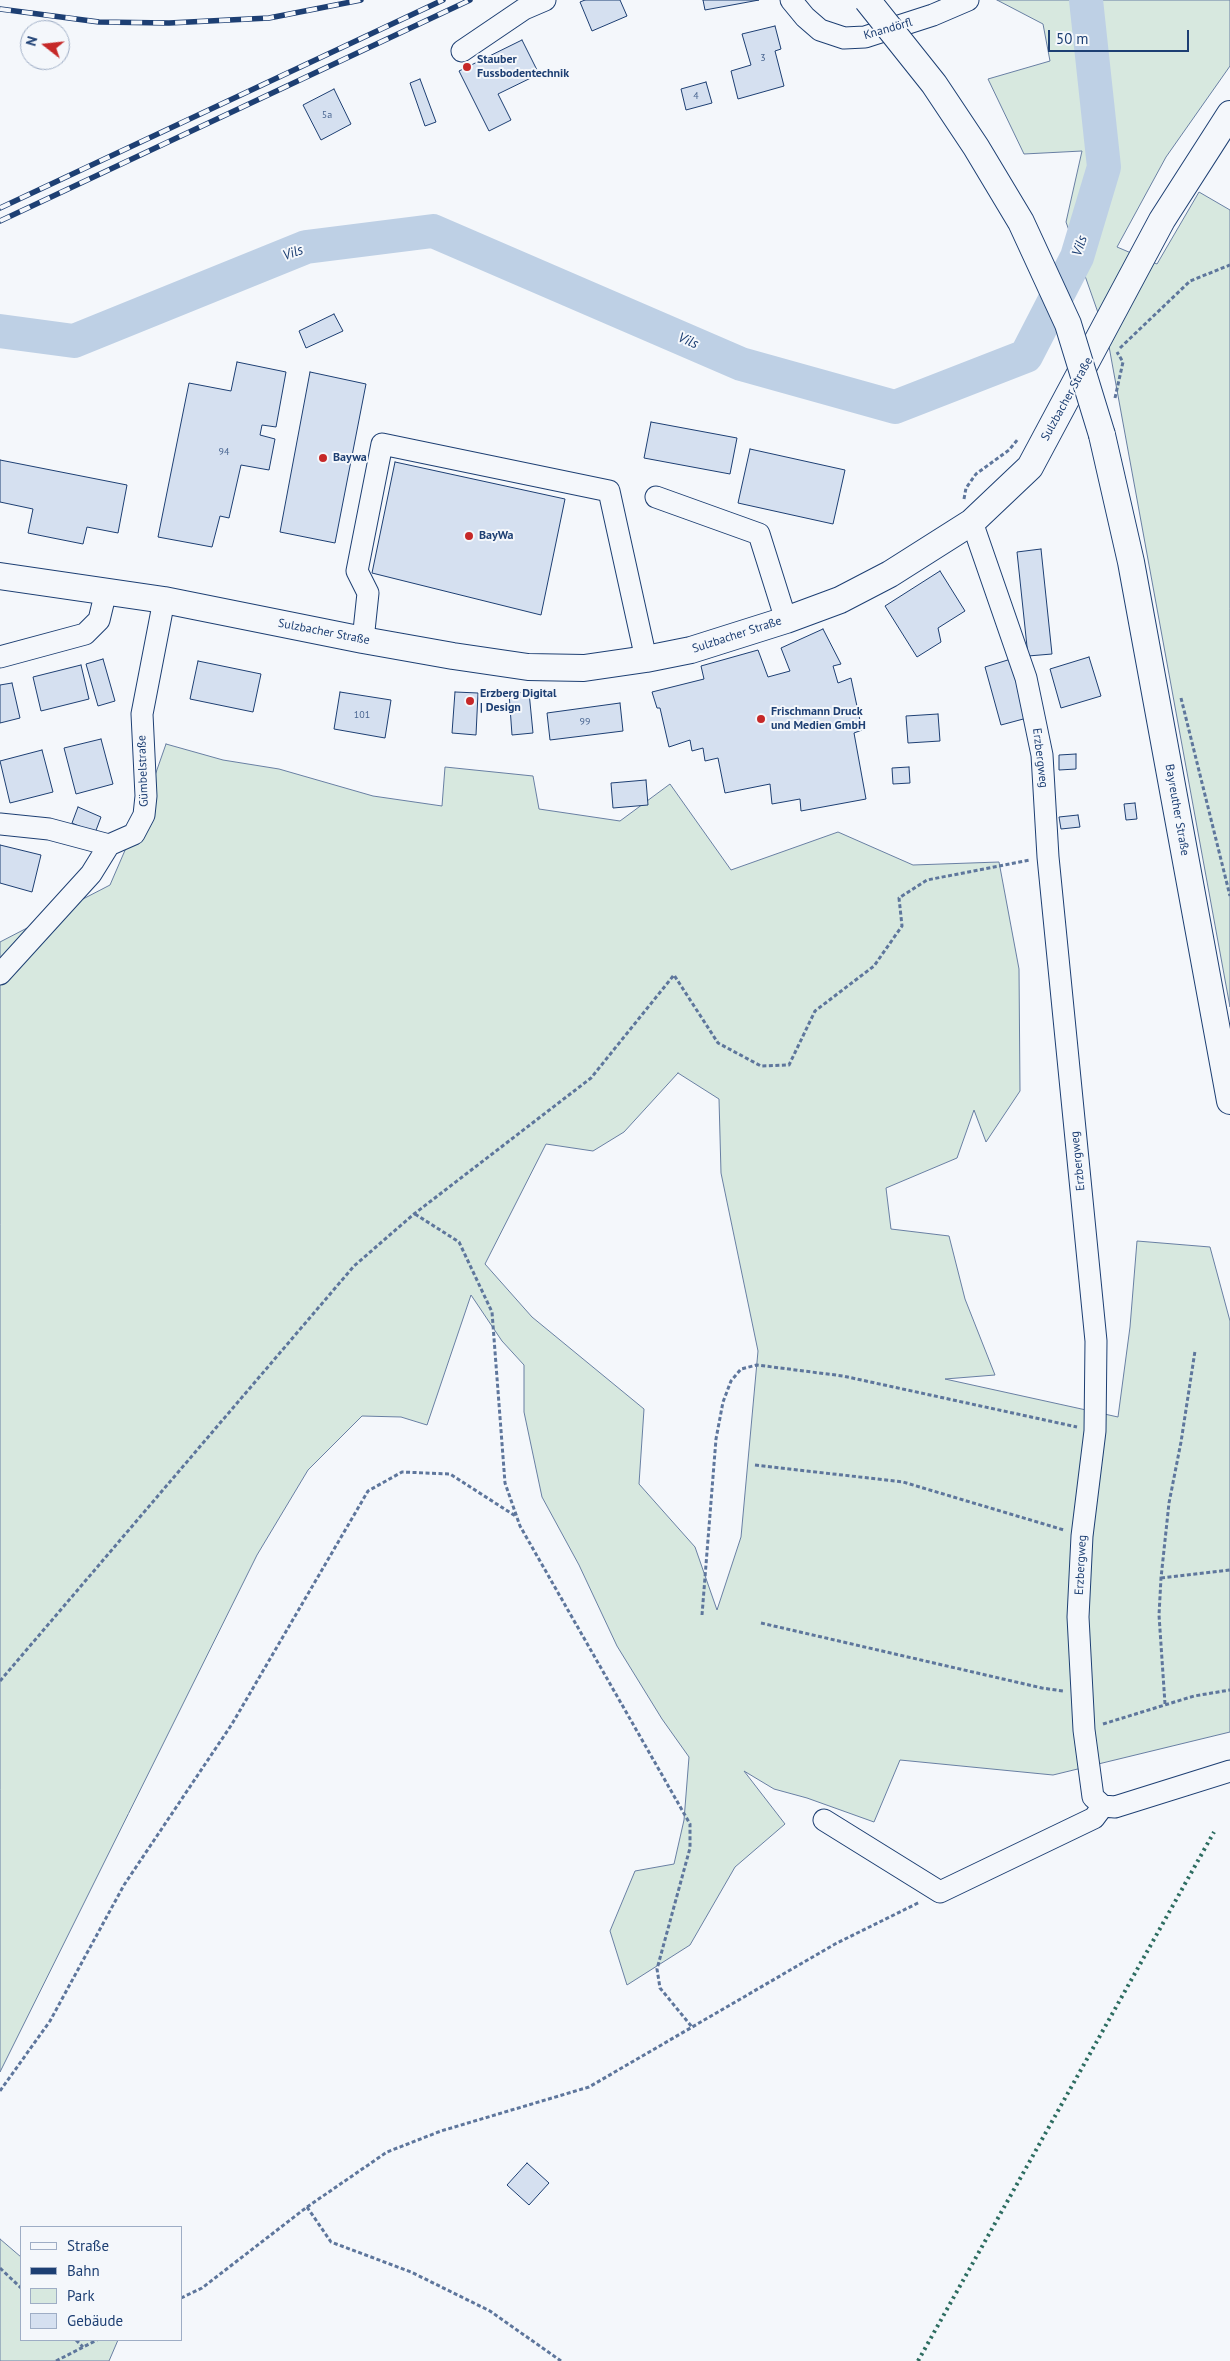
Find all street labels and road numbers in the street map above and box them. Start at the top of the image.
street label: Knandörfl [862,15,914,43]
street label: Sulzbacher Straße [1038,355,1096,443]
street label: Sulzbacher Straße [690,614,784,656]
street label: Sulzbacher Straße [277,616,371,648]
street label: Erzbergweg [1029,727,1051,789]
street label: Gümbelstraße [135,735,151,807]
street label: Bayreuther Straße [1162,763,1192,857]
street label: Erzbergweg [1068,1130,1088,1192]
street label: Erzbergweg [1072,1535,1090,1595]

